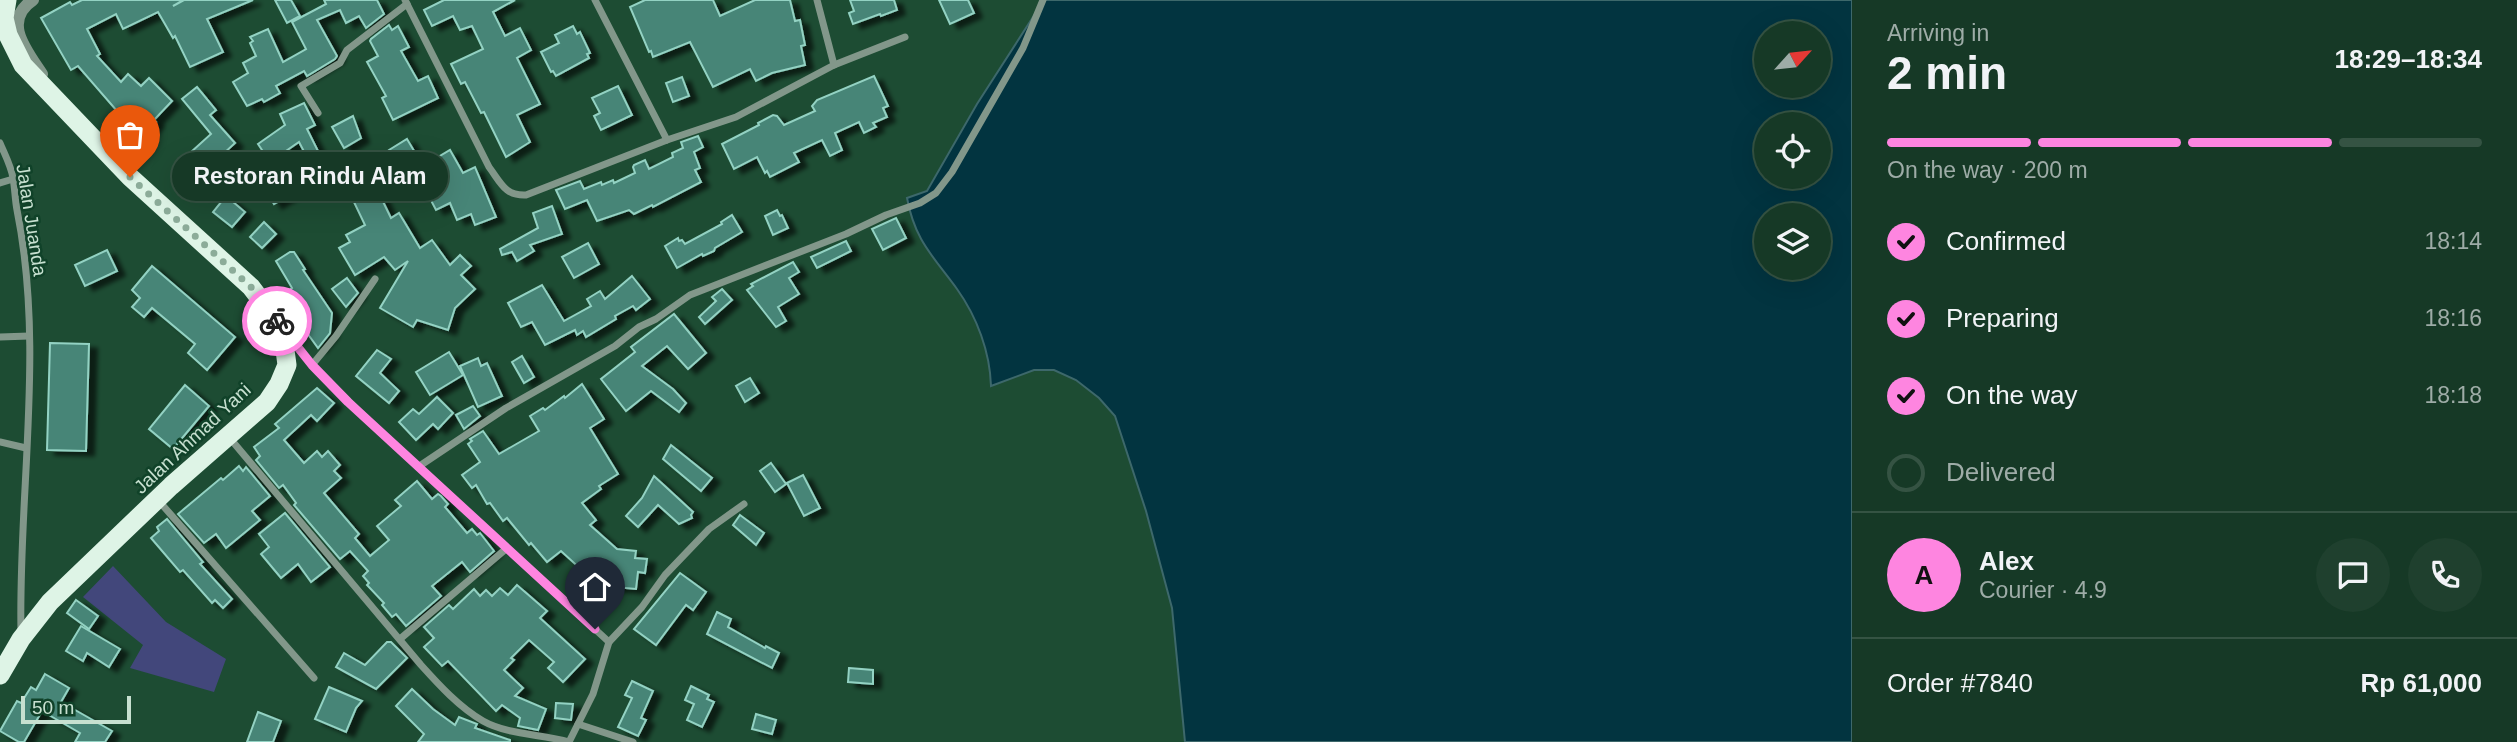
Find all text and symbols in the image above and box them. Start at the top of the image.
text: Arriving in [1887,20,1989,46]
north arrow [1754,21,1830,98]
map controls [1754,21,1831,280]
text: 18:29–18:34 [2335,44,2482,74]
text: 2 min [1887,47,2007,99]
pin [100,105,160,177]
button: locate [1754,112,1831,189]
icon: bag [111,116,149,154]
callout: Restoran Rindu Alam [172,152,448,202]
text: On the way · 200 m [1887,157,2088,183]
street label: Jalan Juanda [12,163,51,278]
text: Restoran Rindu Alam [193,163,427,189]
button: layers [1754,203,1831,280]
icon: check [1887,223,1925,261]
text: Confirmed [1946,226,2066,256]
text: 18:14 [2424,228,2482,254]
courier [242,286,312,356]
icon: check [1887,300,1925,338]
icon: bike [258,302,296,340]
text: Preparing [1946,303,2059,333]
text: 18:16 [2424,305,2482,331]
icon: check [1887,377,1925,415]
street label: Jalan Ahmad Yani [130,379,255,498]
text: On the way [1946,380,2078,410]
text: 18:18 [2424,382,2482,408]
text: Delivered [1946,457,2056,487]
button: chat [2316,538,2390,612]
button: phone [2408,538,2482,612]
text: Alex [1979,546,2034,576]
pin [565,557,625,629]
text: A [1915,560,1933,590]
icon: home [576,568,614,606]
text: Courier · 4.9 [1979,577,2107,603]
text: Order #7840 [1887,668,2033,698]
text: Rp 61,000 [2361,668,2482,698]
scale bar [21,693,131,725]
text: 50 m [32,697,74,718]

